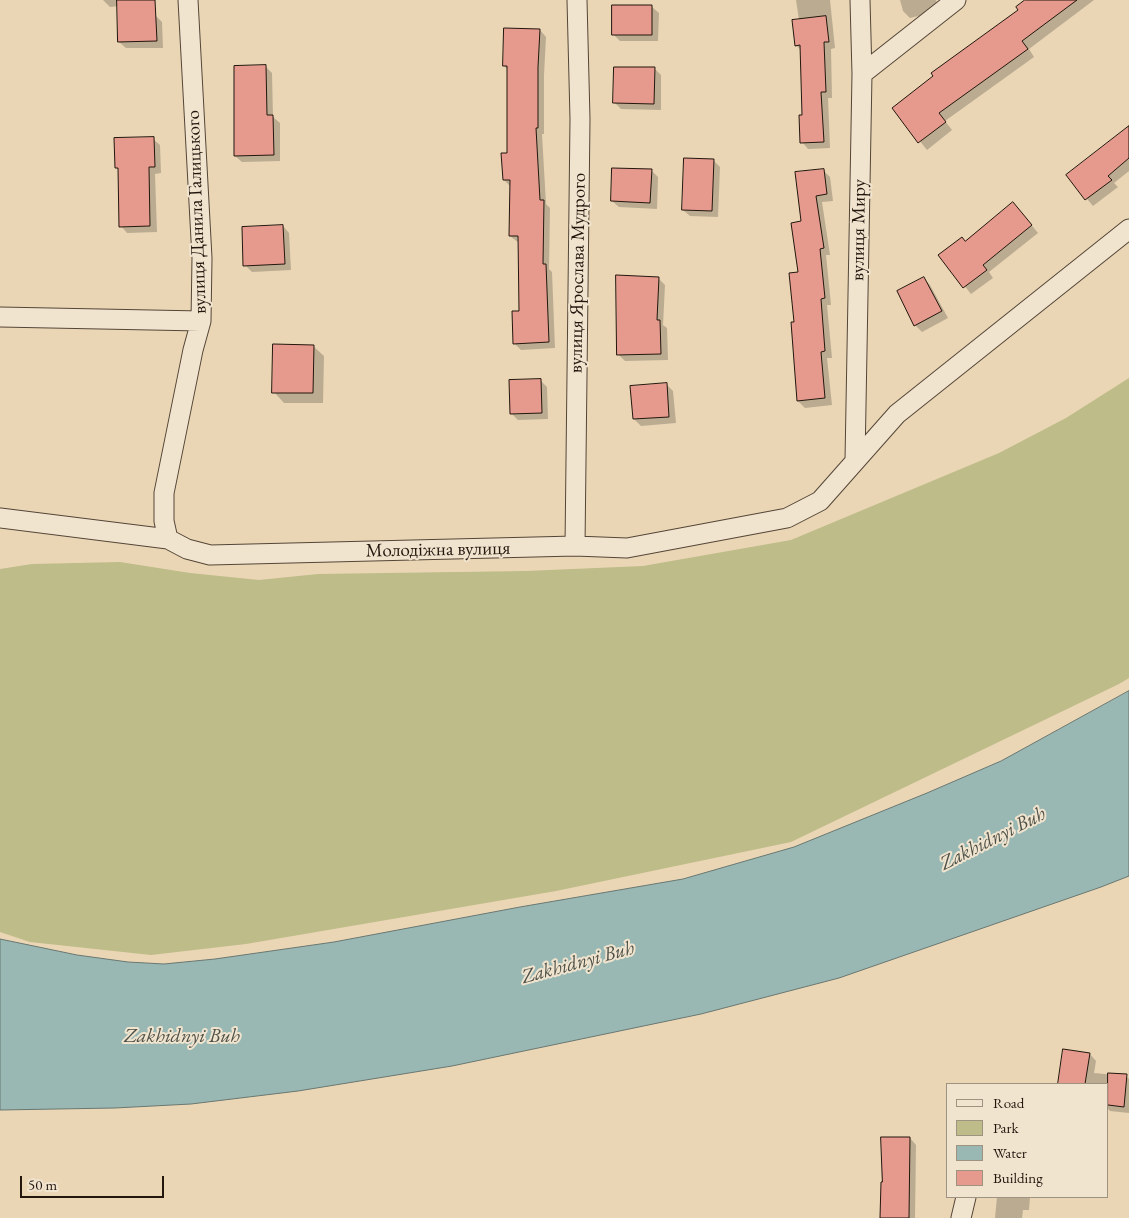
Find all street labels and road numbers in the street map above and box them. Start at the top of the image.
street label: вулиця Данила Галицького [182,110,212,314]
street label: вулиця Ярослава Мудрого [565,173,591,373]
street label: вулиця Миру [847,179,871,281]
street label: Молодіжна вулиця [365,537,511,563]

